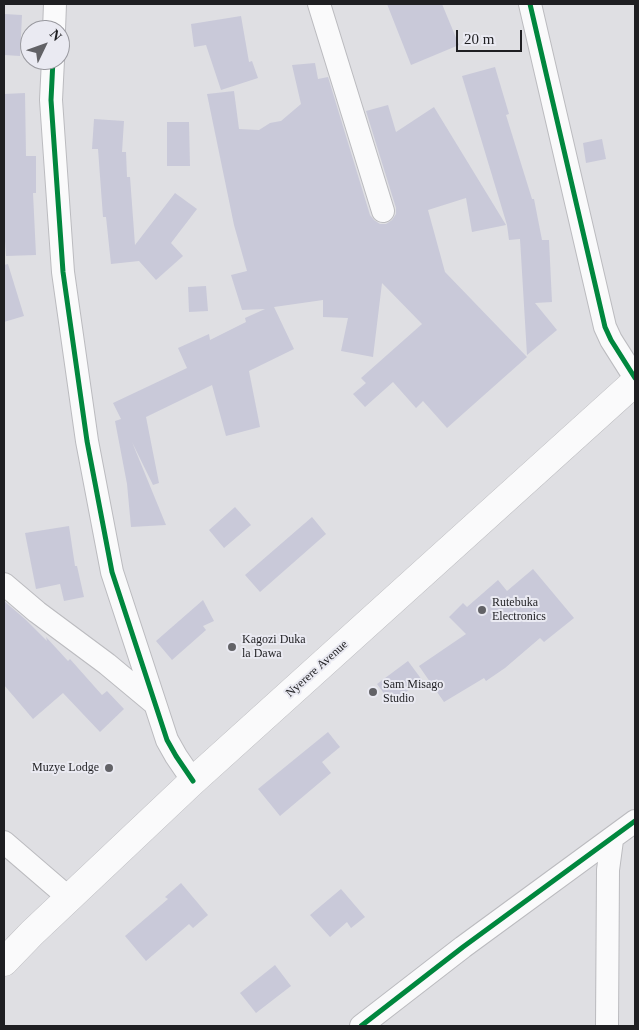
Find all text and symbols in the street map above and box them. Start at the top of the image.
north arrow [20,20,70,70]
scale bar [459,20,525,52]
text: N [47,27,65,44]
text: 20 m [464,31,494,47]
place label: Rutebuka Electronics [492,596,546,624]
marker: Rutebuka Electronics [476,604,488,616]
place label: Kagozi Duka la Dawa [242,633,306,661]
street label: Nyerere Avenue [283,638,351,700]
marker: Kagozi Duka la Dawa [226,641,238,653]
place label: Sam Misago Studio [383,678,443,706]
marker: Sam Misago Studio [367,686,379,698]
place label: Muzye Lodge [32,761,99,775]
marker: Muzye Lodge [103,762,115,774]

